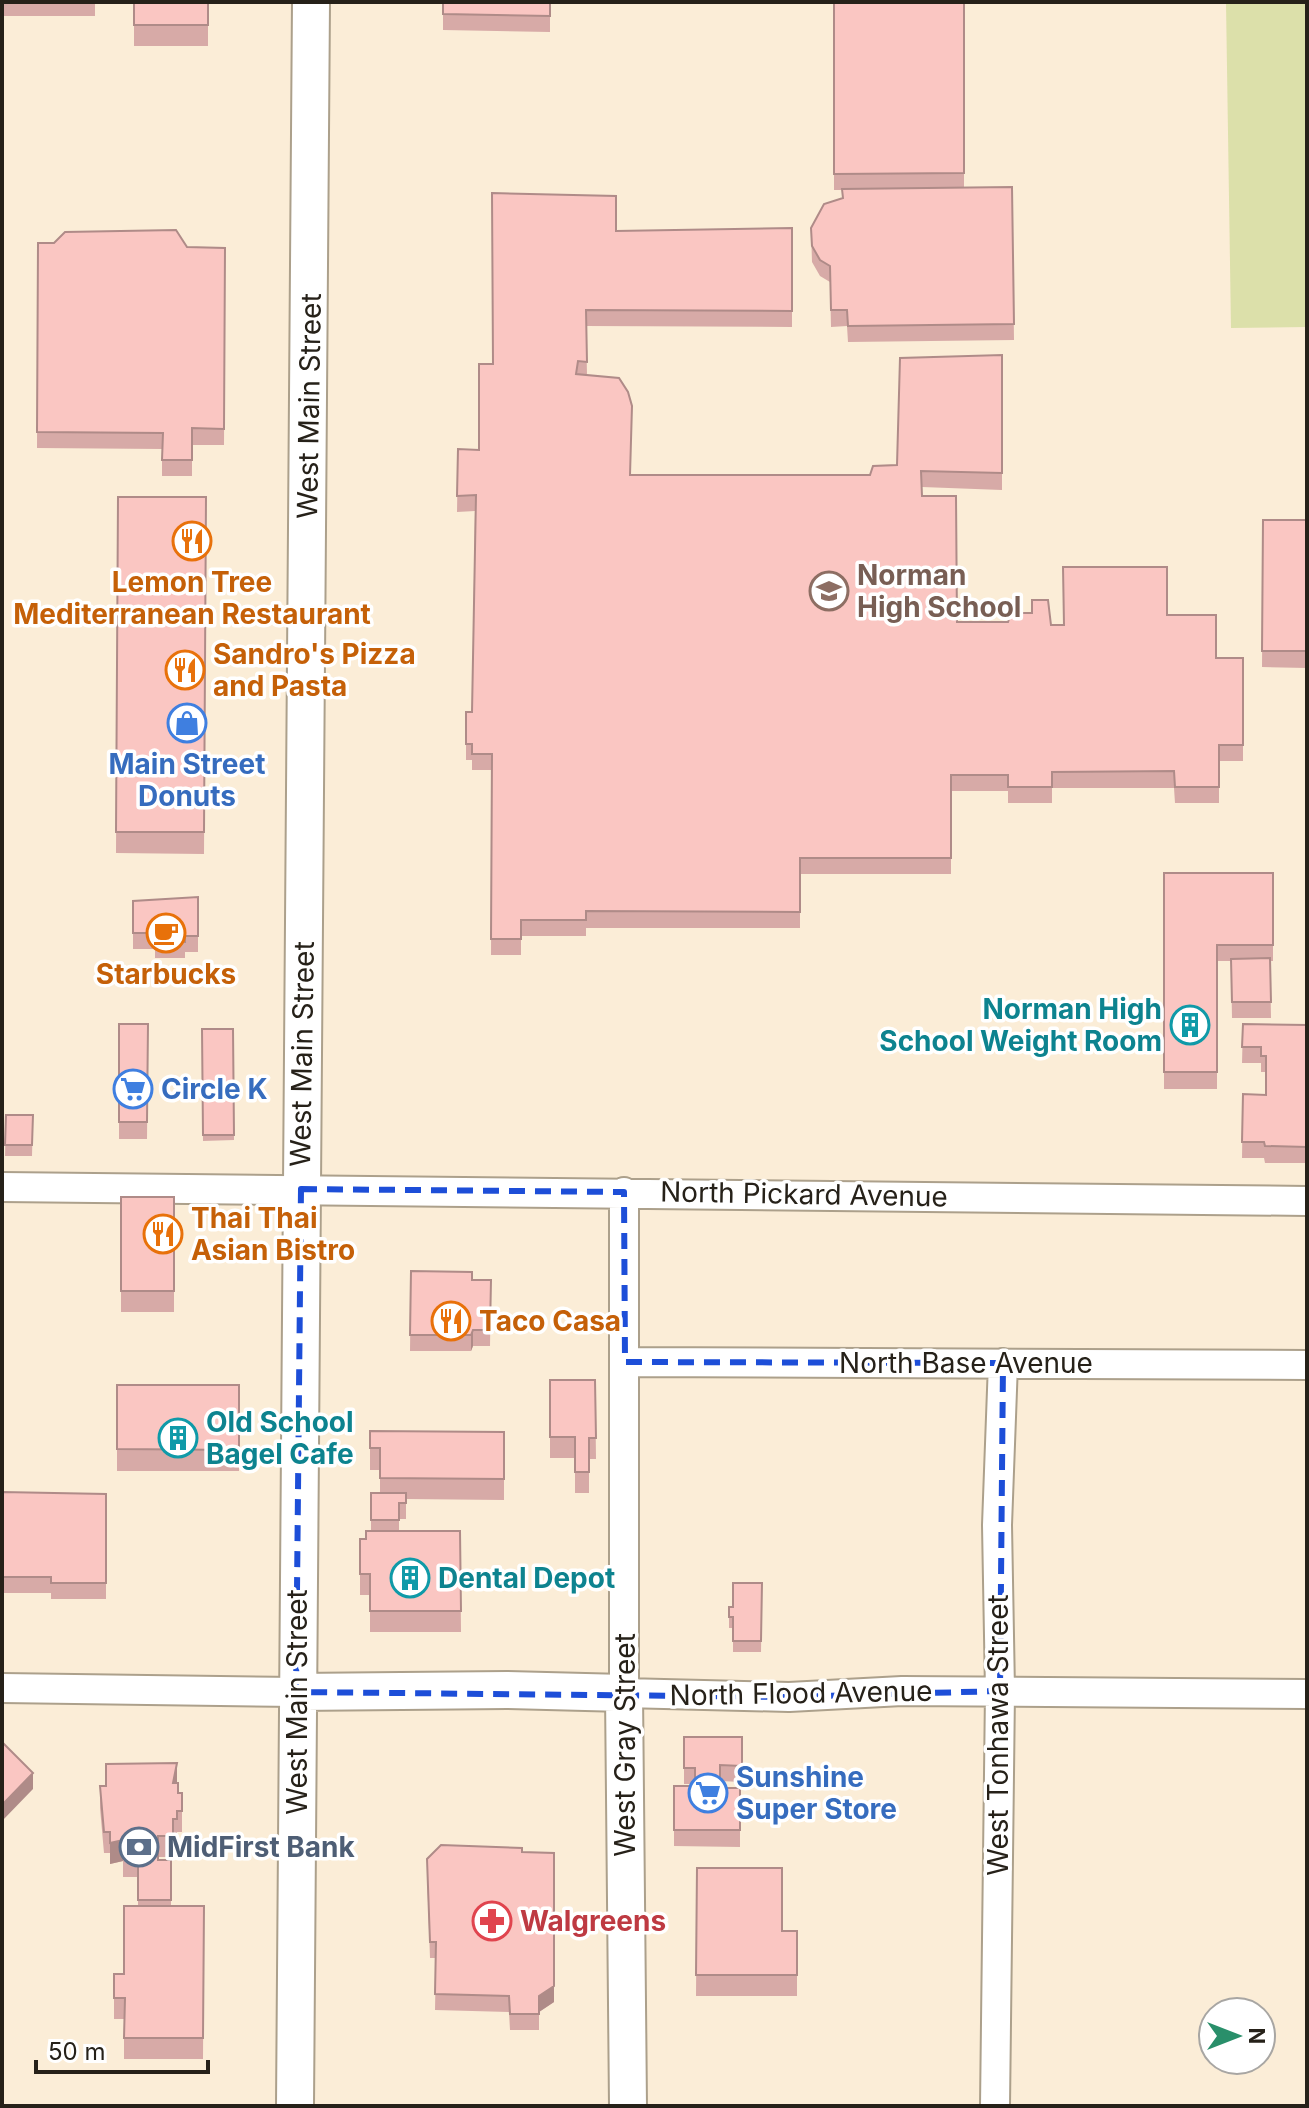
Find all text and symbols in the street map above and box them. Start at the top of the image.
street label: West Main Street [290,293,328,519]
restaurant icon: Lemon Tree Mediterranean Restaurant [171,520,213,562]
place label: Norman High School [857,558,1021,624]
place label: Lemon Tree Mediterranean Restaurant [13,565,371,631]
school or university icon: Norman High School [808,570,850,612]
place label: Sandro's Pizza and Pasta [213,637,416,703]
restaurant icon: Sandro's Pizza and Pasta [164,649,206,691]
shop icon: Main Street Donuts [166,702,208,744]
place label: Main Street Donuts [109,747,265,813]
cafe icon: Starbucks [145,912,187,954]
street label: West Main Street [283,941,321,1167]
place label: Starbucks [96,957,236,991]
place label: Norman High School Weight Room [879,992,1162,1058]
building icon: Norman High School Weight Room [1169,1004,1211,1046]
supermarket icon: Circle K [112,1068,154,1110]
place label: Circle K [161,1072,268,1106]
street label: North Pickard Avenue [660,1174,948,1214]
place label: Thai Thai Asian Bistro [191,1201,355,1267]
restaurant icon: Thai Thai Asian Bistro [142,1213,184,1255]
restaurant icon: Taco Casa [430,1300,472,1342]
place label: Taco Casa [479,1304,621,1338]
street label: North Base Avenue [839,1346,1093,1380]
place label: Old School Bagel Cafe [206,1405,354,1471]
building icon: Old School Bagel Cafe [157,1417,199,1459]
building icon: Dental Depot [389,1557,431,1599]
place label: Dental Depot [438,1561,615,1595]
street label: West Main Street [280,1589,314,1815]
street label: West Tonhawa Street [981,1594,1015,1876]
street label: West Gray Street [608,1633,642,1857]
street label: North Flood Avenue [669,1674,933,1712]
place label: Sunshine Super Store [736,1760,897,1826]
supermarket icon: Sunshine Super Store [687,1772,729,1814]
bank icon: MidFirst Bank [118,1826,160,1868]
place label: MidFirst Bank [167,1830,356,1864]
pharmacy icon: Walgreens [471,1900,513,1942]
place label: Walgreens [520,1904,666,1938]
north arrow [1197,1996,1277,2076]
scale bar [36,2024,208,2074]
text: N [1244,2028,1270,2044]
text: 50 m [48,2037,106,2066]

